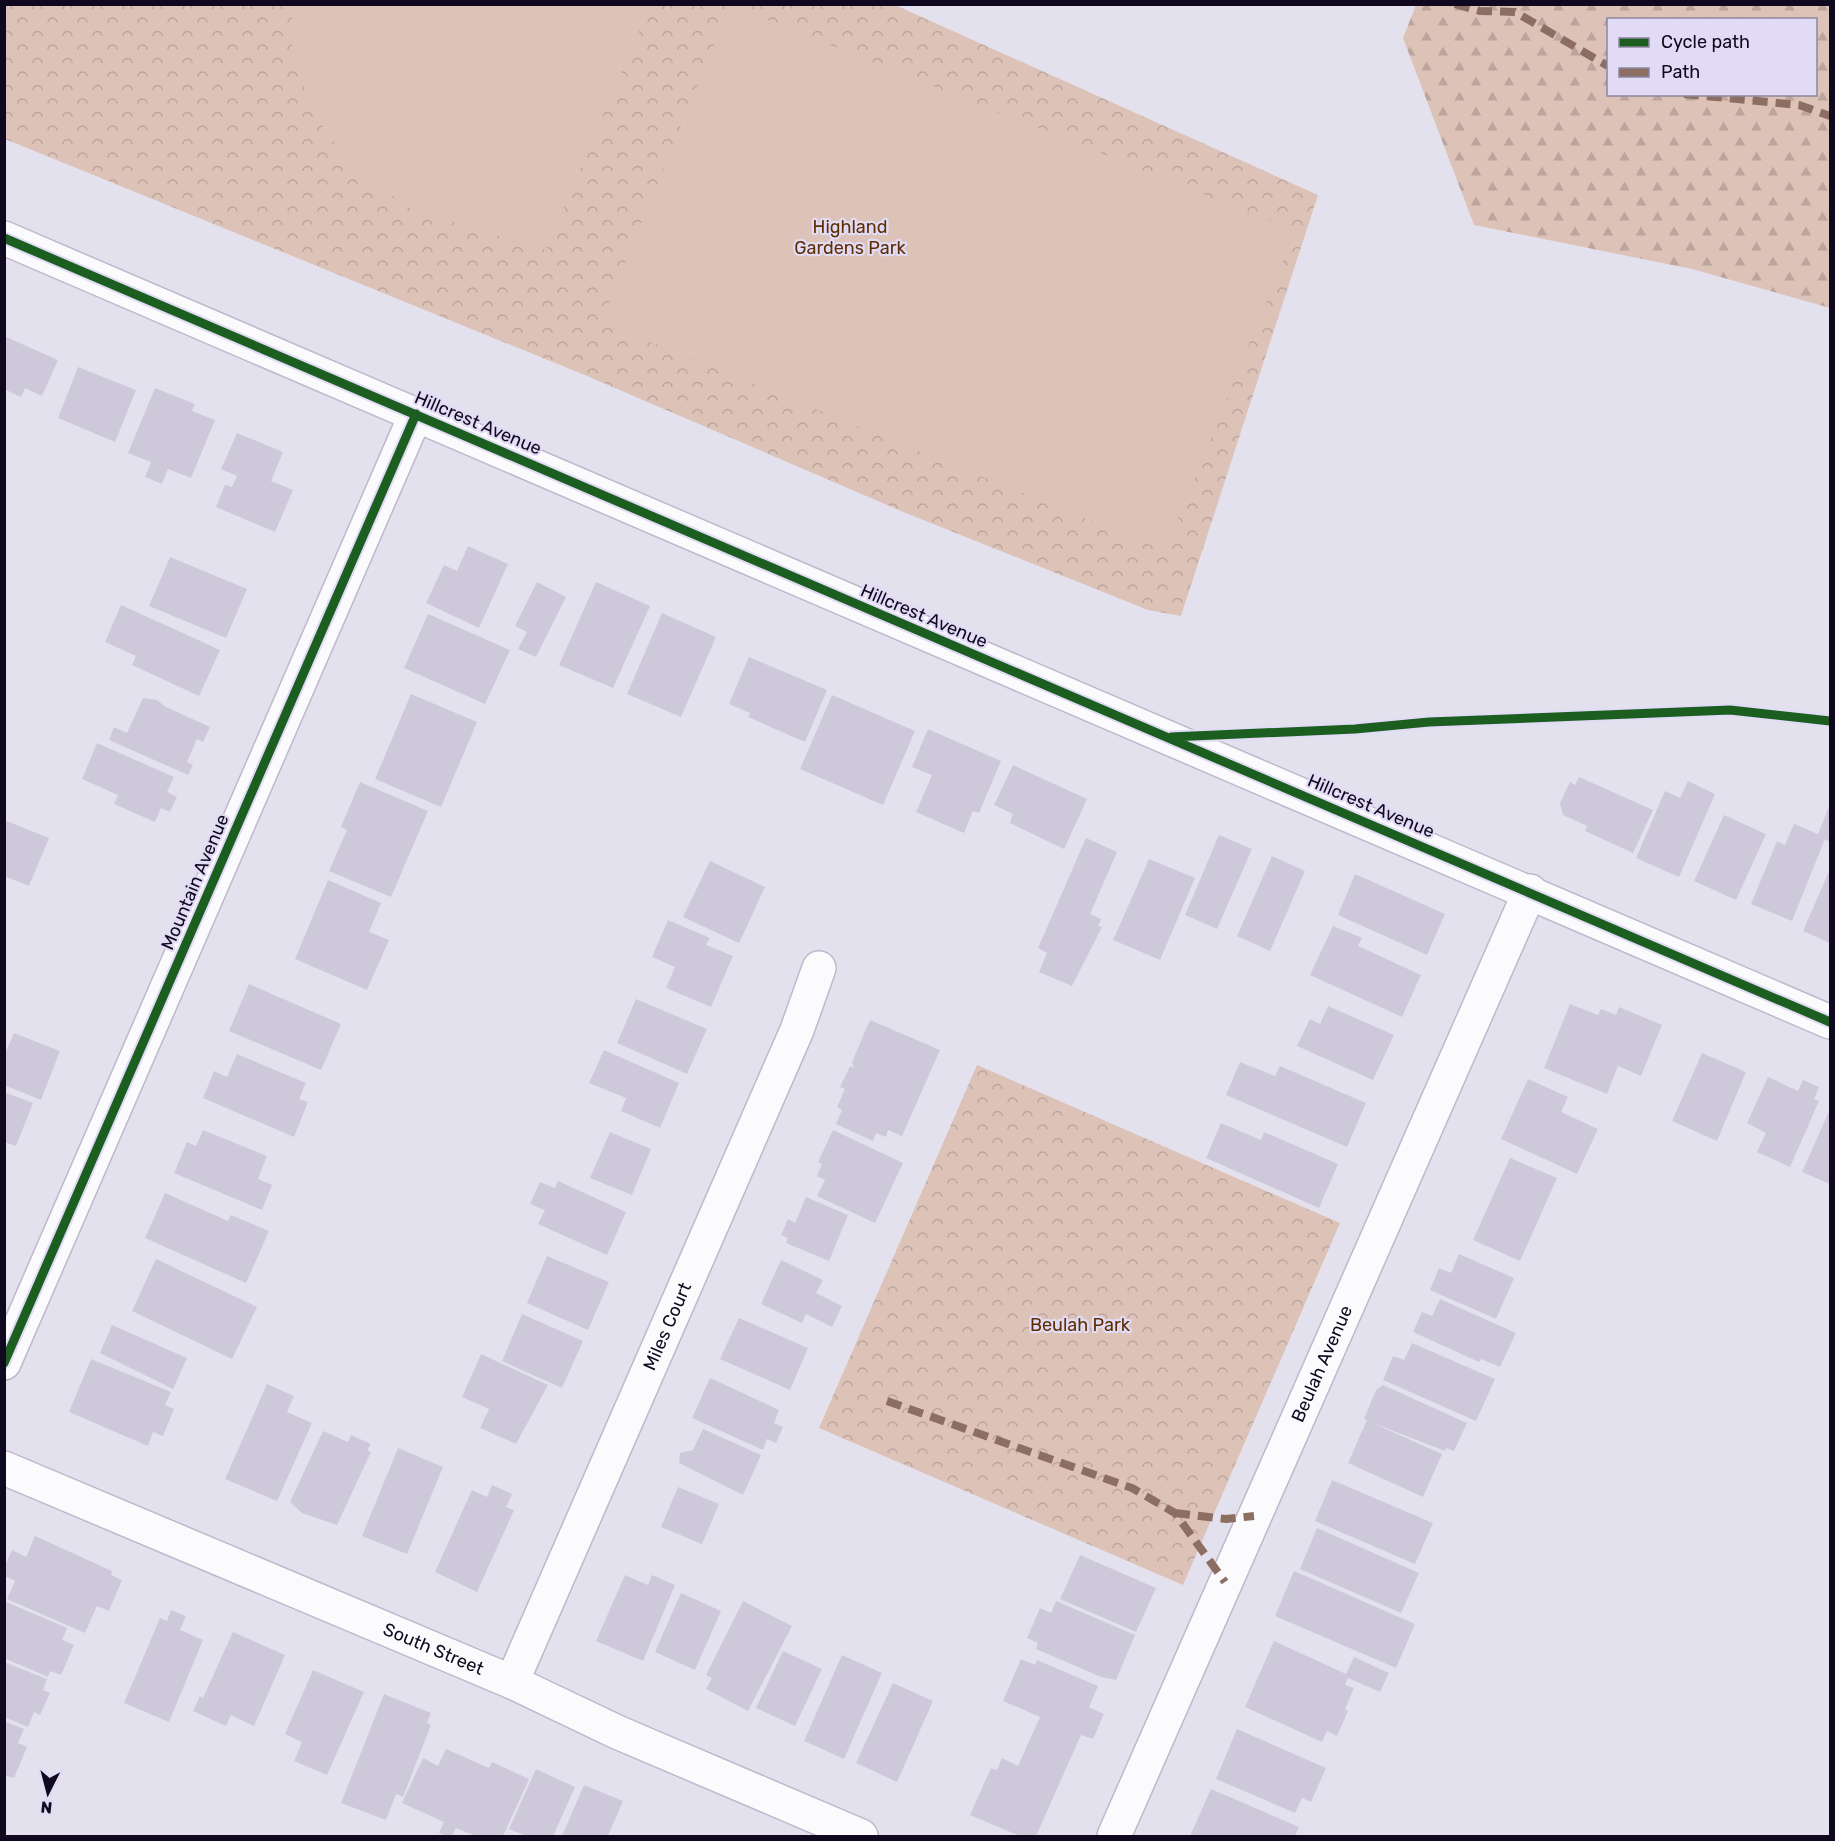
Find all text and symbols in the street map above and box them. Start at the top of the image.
legend [1607,18,1817,96]
text: Cycle path [1661,31,1750,53]
text: Path [1661,61,1700,83]
park label: Highland Gardens Park [794,216,906,259]
street label: Hillcrest Avenue [411,386,545,460]
street label: Hillcrest Avenue [857,579,991,653]
street label: Hillcrest Avenue [1304,769,1438,843]
street label: Mountain Avenue [156,811,234,953]
street label: Miles Court [639,1279,696,1374]
street label: Beulah Avenue [1287,1302,1357,1426]
park label: Beulah Park [1030,1314,1131,1336]
street label: South Street [380,1618,487,1680]
north arrow [18,1763,78,1823]
text: N [40,1797,53,1817]

